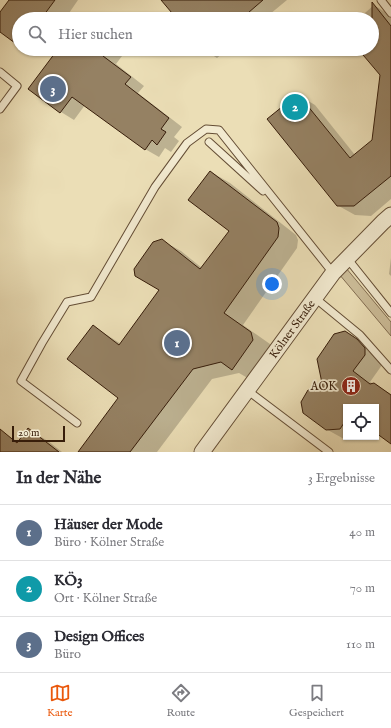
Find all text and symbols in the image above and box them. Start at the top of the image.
search box [12,12,379,56]
icon: search [26,23,48,45]
text: Hier suchen [58,25,133,44]
pin: 3 [40,74,66,104]
pin: 2 [282,92,308,122]
your location [262,274,282,294]
street label: Kölner Straße [266,297,319,362]
pin: 1 [164,328,190,358]
building icon: AOK [340,375,362,397]
place label: AOK [310,379,337,394]
map controls [343,404,379,440]
button: locate [343,404,379,440]
scale bar [12,424,65,443]
text: 20 m [18,426,39,440]
text: In der Nähe [16,468,101,489]
text: 3 Ergebnisse [308,470,375,487]
text: Häuser der Mode [54,515,163,534]
text: 1 [27,524,31,541]
text: 40 m [349,524,375,541]
text: Büro · Kölner Straße [54,534,164,551]
text: KÖ3 [54,571,83,590]
text: 2 [26,580,32,597]
text: 70 m [350,580,375,597]
text: Ort · Kölner Straße [54,590,157,607]
text: Design Offices [54,627,144,646]
text: 3 [27,636,31,653]
text: 110 m [346,636,375,653]
text: Büro [54,646,81,663]
tab: Karte [47,682,73,720]
tab: Route [166,682,195,720]
tab: Gespeichert [289,682,344,720]

